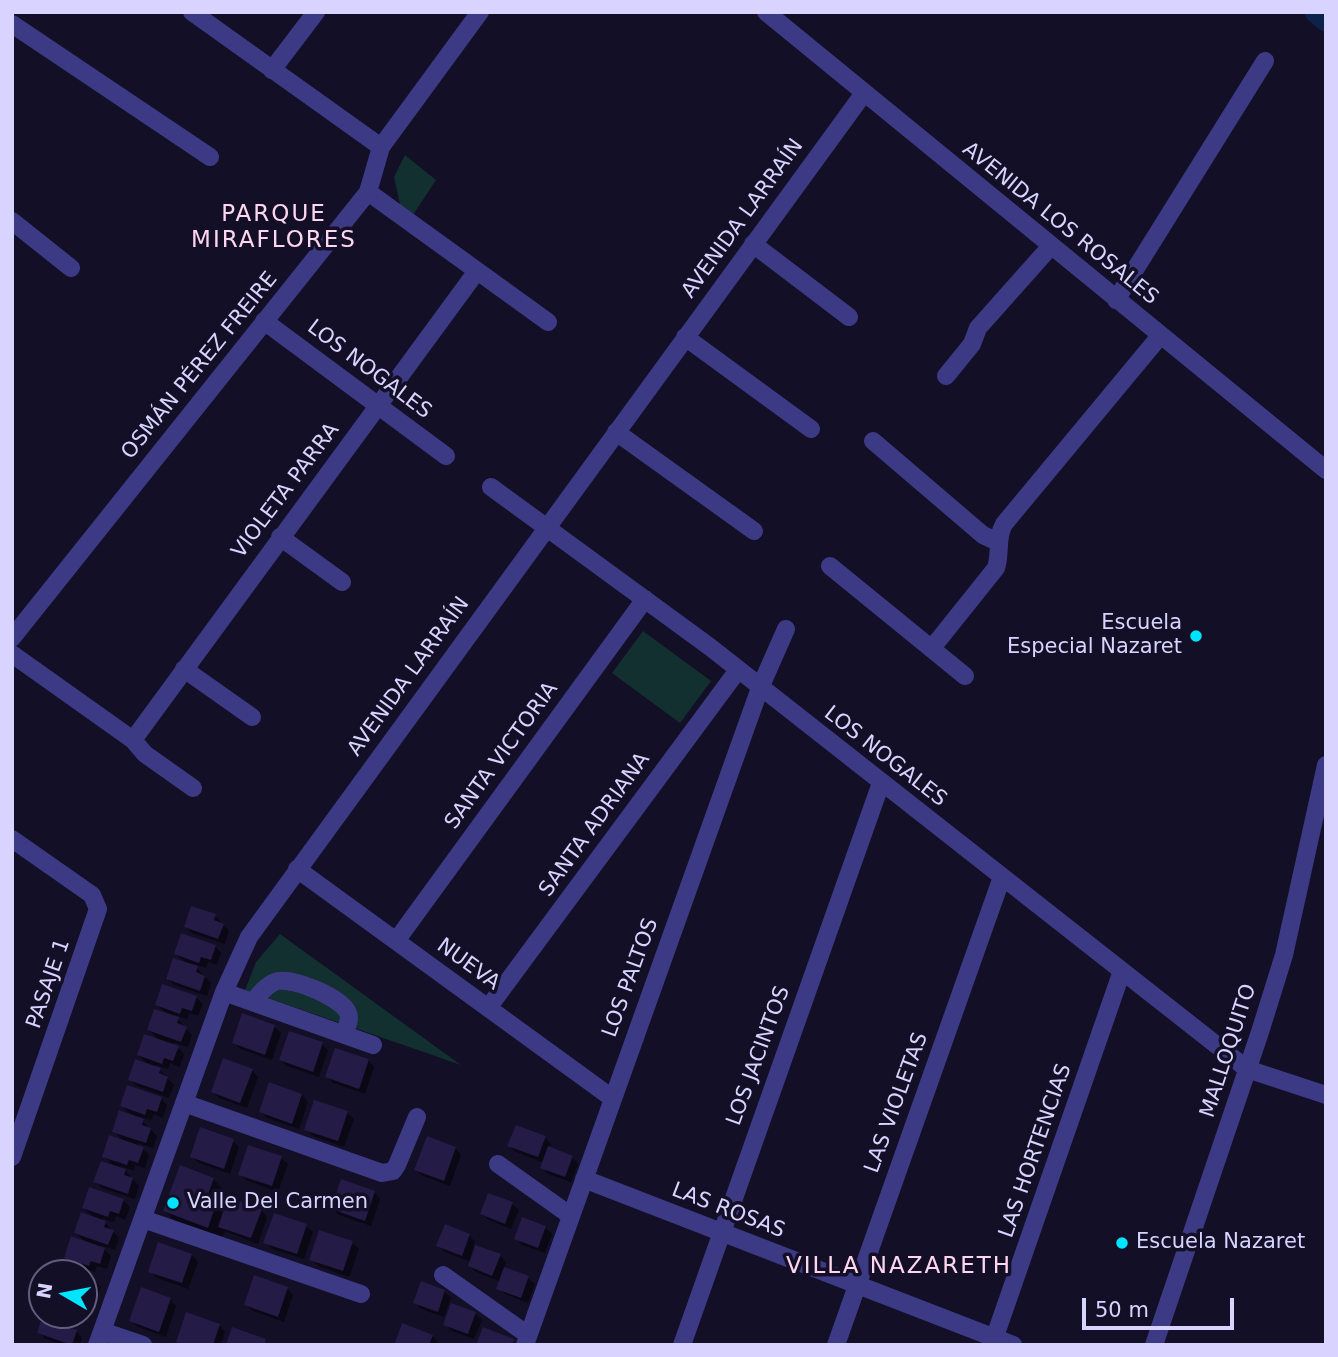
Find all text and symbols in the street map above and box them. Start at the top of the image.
street label: AVENIDA LARRAÍN [677,135,809,303]
street label: AVENIDA LOS ROSALES [957,137,1163,311]
district label: PARQUE MIRAFLORES [192,201,356,255]
street label: OSMÁN PÉREZ FREIRE [117,267,283,465]
street label: LOS NOGALES [302,315,436,425]
street label: VIOLETA PARRA [227,418,345,564]
street label: AVENIDA LARRAÍN [343,593,475,761]
place label: Escuela Especial Nazaret [1007,611,1182,661]
marker: Escuela Especial Nazaret [1188,628,1204,644]
street label: SANTA VICTORIA [440,677,564,835]
street label: LOS NOGALES [819,701,951,813]
street label: SANTA ADRIANA [534,748,656,902]
street label: LOS PALTOS [598,915,664,1041]
street label: NUEVA [432,934,504,996]
street label: PASAJE 1 [22,936,76,1032]
street label: MALLOQUITO [1196,981,1262,1121]
street label: LOS JACINTOS [722,983,796,1129]
street label: LAS VIOLETAS [860,1029,934,1177]
street label: LAS HORTENCIAS [994,1061,1078,1241]
street label: LAS ROSAS [668,1178,788,1244]
place label: Valle Del Carmen [187,1190,368,1216]
marker: Valle Del Carmen [165,1195,181,1211]
place label: Escuela Nazaret [1136,1230,1305,1256]
marker: Escuela Nazaret [1114,1235,1130,1251]
district label: VILLA NAZARETH [788,1253,1010,1281]
north arrow [28,1259,98,1329]
text: N [32,1281,57,1300]
scale bar [1086,1284,1238,1328]
text: 50 m [1095,1298,1149,1322]

